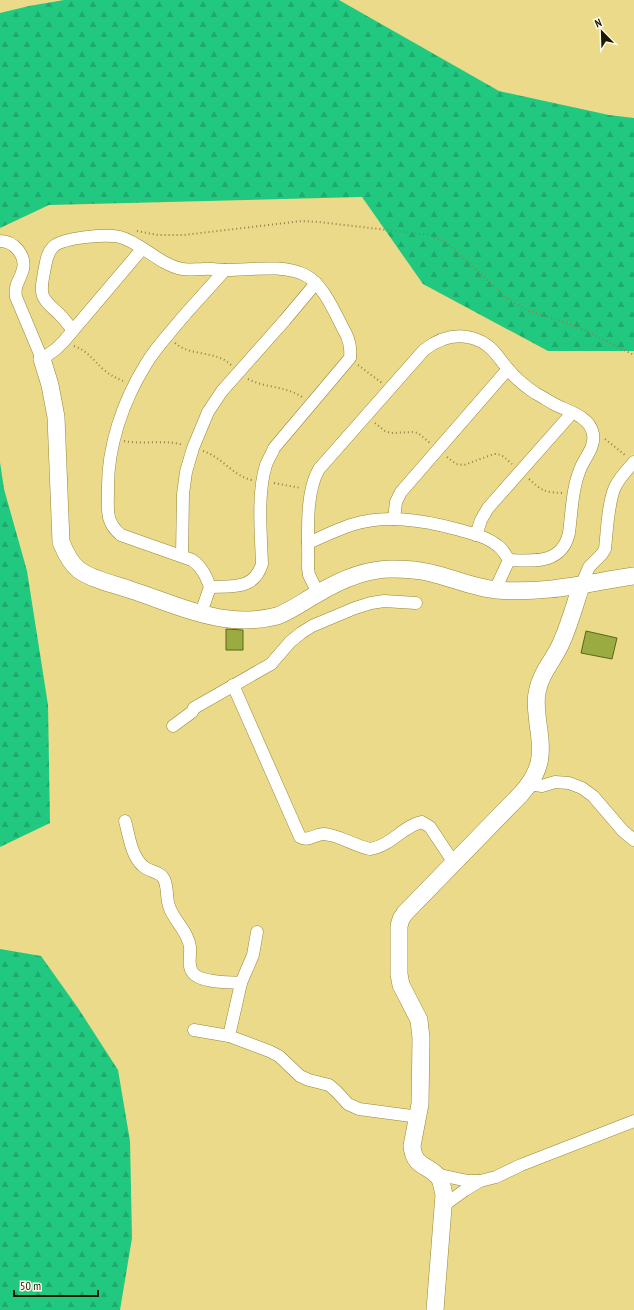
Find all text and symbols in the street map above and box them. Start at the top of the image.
north arrow [582,12,622,52]
text: N [593,15,604,30]
scale bar [14,1272,98,1298]
text: 50 m [20,1278,41,1293]

